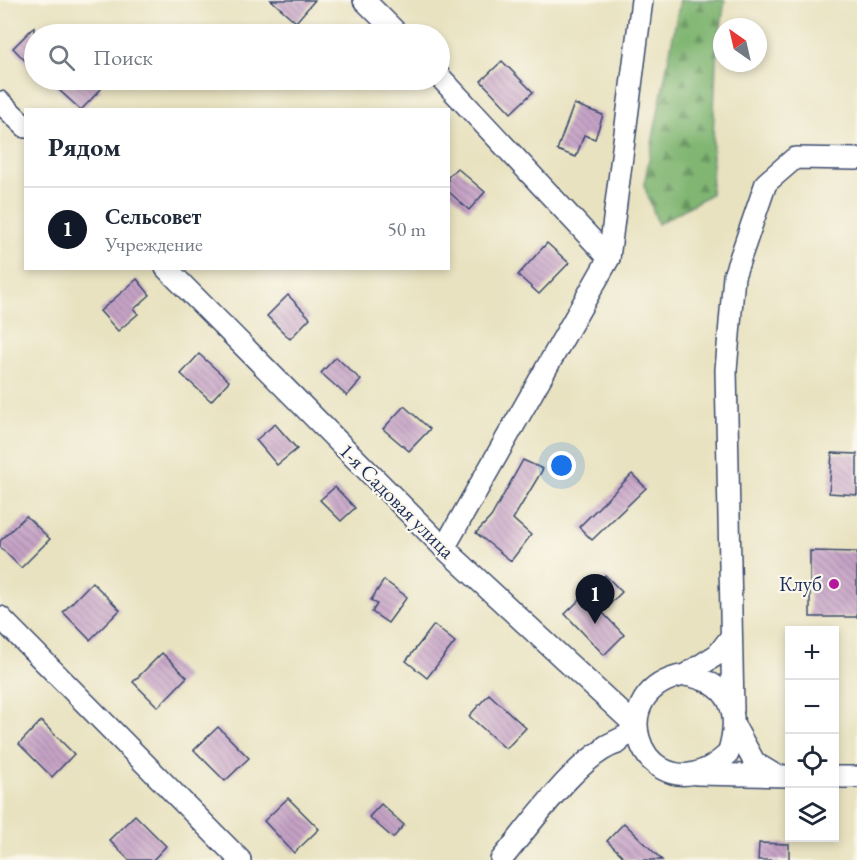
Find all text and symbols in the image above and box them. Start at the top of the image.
north arrow [713,18,767,72]
search box [24,24,450,90]
icon: search [45,41,78,74]
text: Поиск [93,43,153,72]
text: Рядом [48,130,121,164]
text: Сельсовет [105,202,201,231]
text: 1 [62,216,73,242]
text: 50 m [387,216,426,242]
text: Учреждение [105,231,203,257]
street label: 1-я Садовая улица [334,437,461,565]
your location [547,451,576,480]
place label: Клуб [779,570,822,597]
pin: 1 [576,574,614,624]
marker: Клуб [827,577,841,591]
map controls [785,626,839,842]
button: + [785,626,839,680]
button: − [785,680,839,734]
button: locate [785,734,839,788]
button: layers [785,788,839,842]

